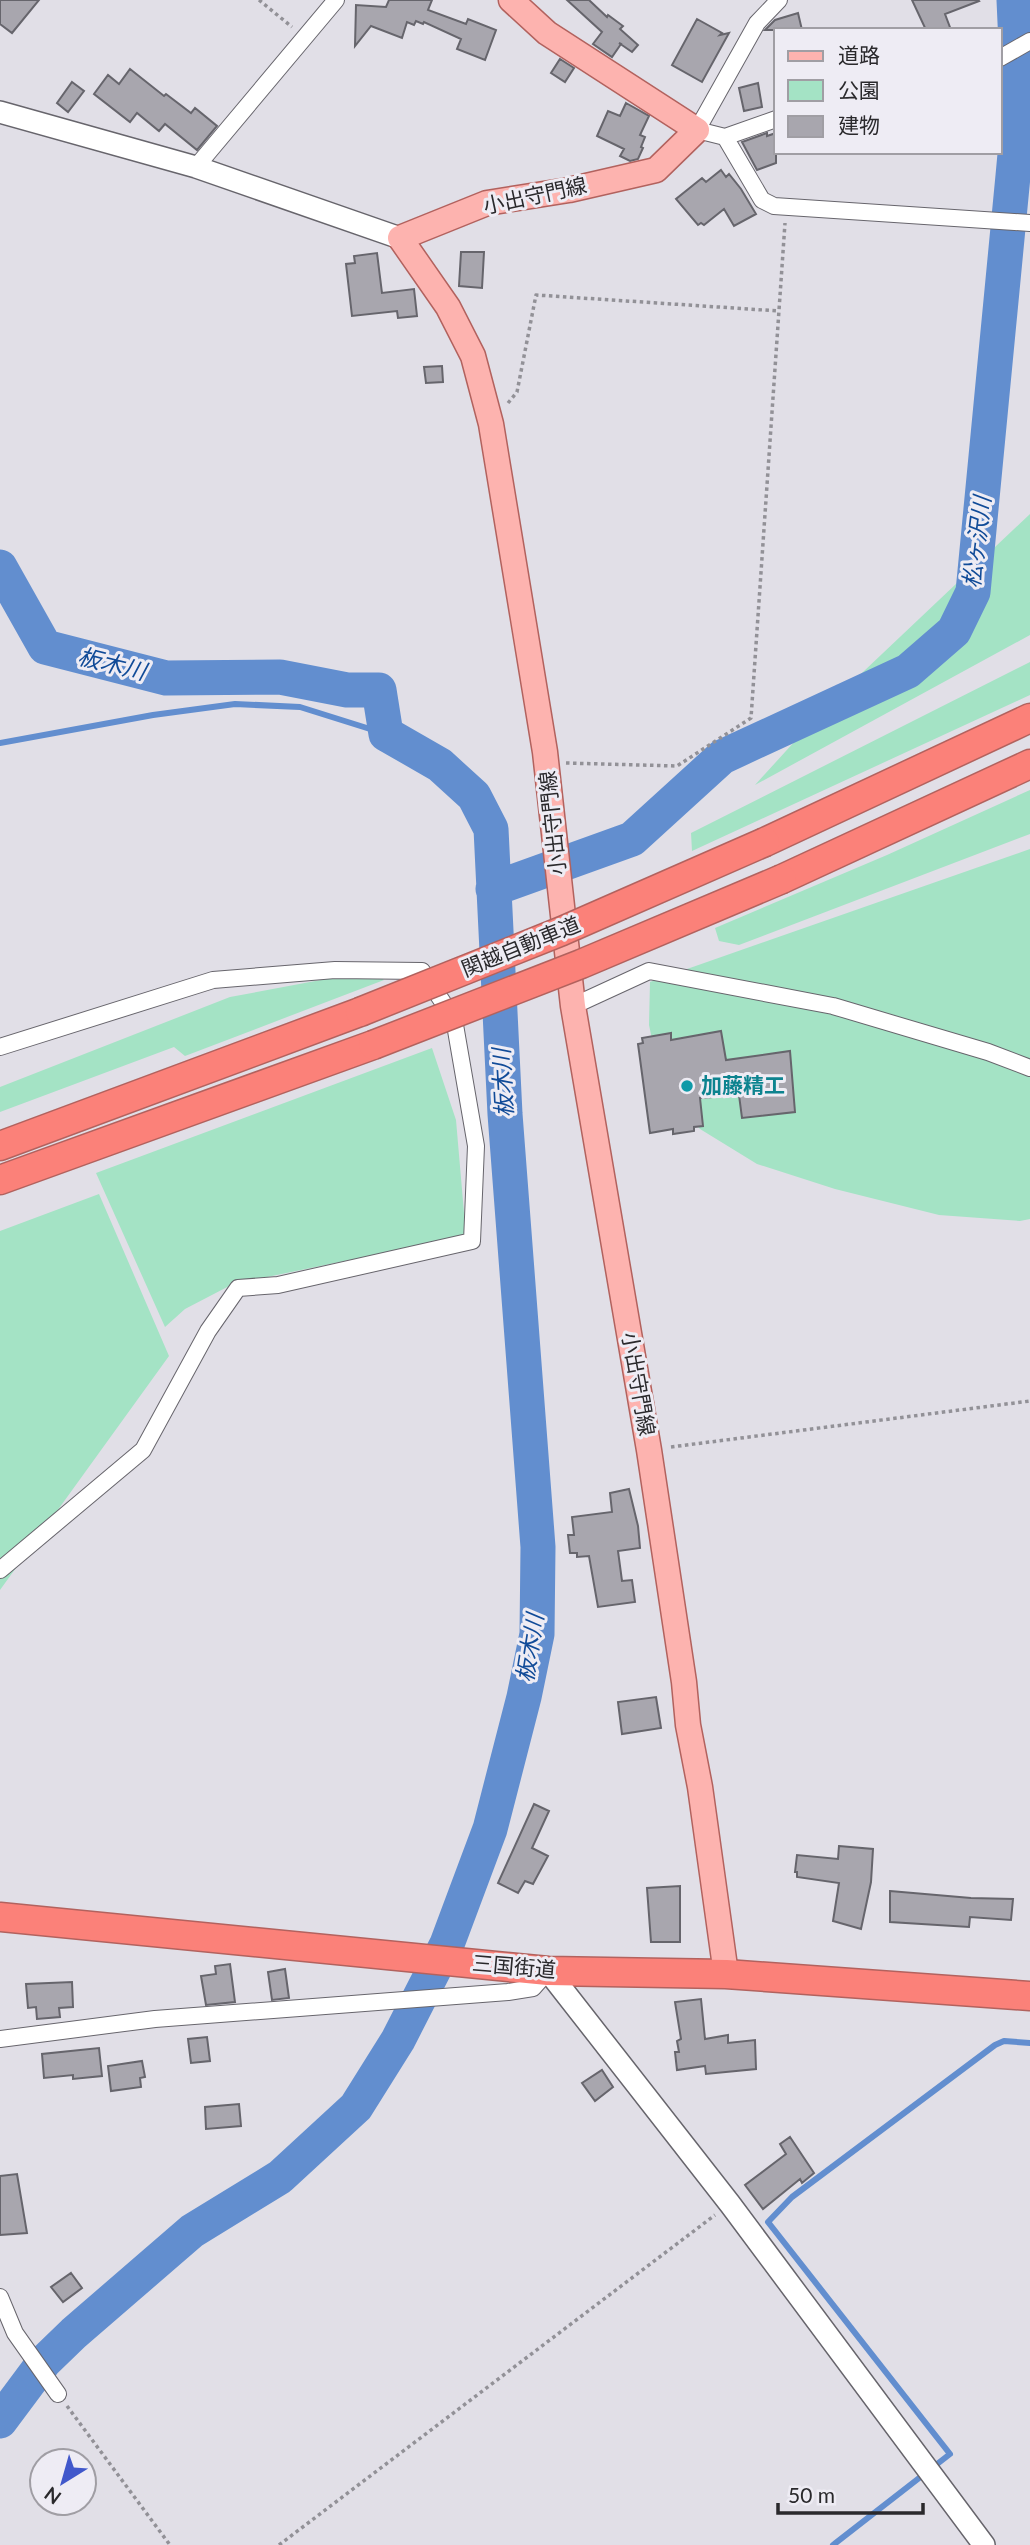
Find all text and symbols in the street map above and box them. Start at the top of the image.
legend [774,28,1002,154]
text: 道路 [838,42,880,67]
text: 公園 [838,77,880,102]
text: 建物 [838,112,880,137]
street label: 小出守門線 [481,171,589,218]
water label: 松ヶ沢川 [957,492,996,589]
water label: 板木川 [75,641,152,686]
street label: 小出守門線 [534,770,569,877]
street label: 関越自動車道 [457,910,584,981]
water label: 板木川 [486,1045,518,1118]
place label: 加藤精工 [701,1072,785,1097]
marker: 加藤精工 [679,1078,695,1094]
street label: 小出守門線 [618,1330,661,1438]
water label: 板木川 [510,1609,549,1684]
street label: 三国街道 [471,1949,557,1982]
north arrow [28,2447,98,2517]
scale bar [778,2472,923,2516]
text: N [40,2482,65,2510]
text: 50 m [788,2482,835,2507]

